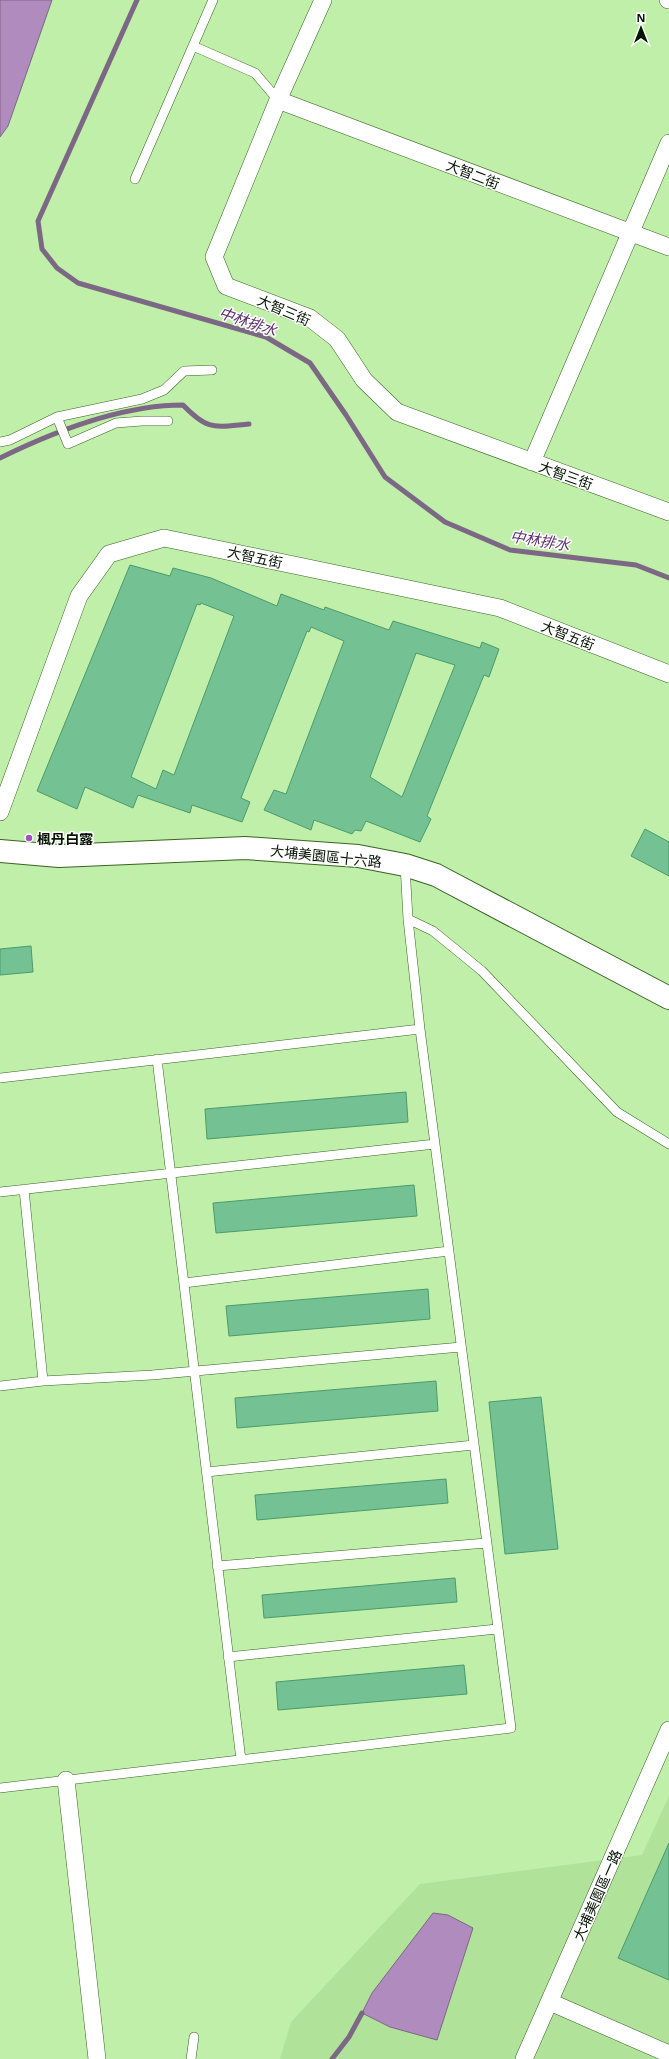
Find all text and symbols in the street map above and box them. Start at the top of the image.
north arrow [621,8,661,48]
text: N [637,10,645,25]
street label: 大智二街 [443,155,503,193]
street label: 大智三街 [255,290,313,330]
water label: 中林排水 [216,302,281,341]
street label: 大智三街 [536,456,596,494]
water label: 中林排水 [509,525,572,555]
street label: 大智五街 [226,542,284,572]
street label: 大智五街 [538,616,598,654]
place label: 楓丹白露 [37,829,93,848]
marker: 楓丹白露 [24,833,34,843]
street label: 大埔美園區十六路 [269,841,383,871]
street label: 大埔美園區一路 [568,1846,626,1944]

